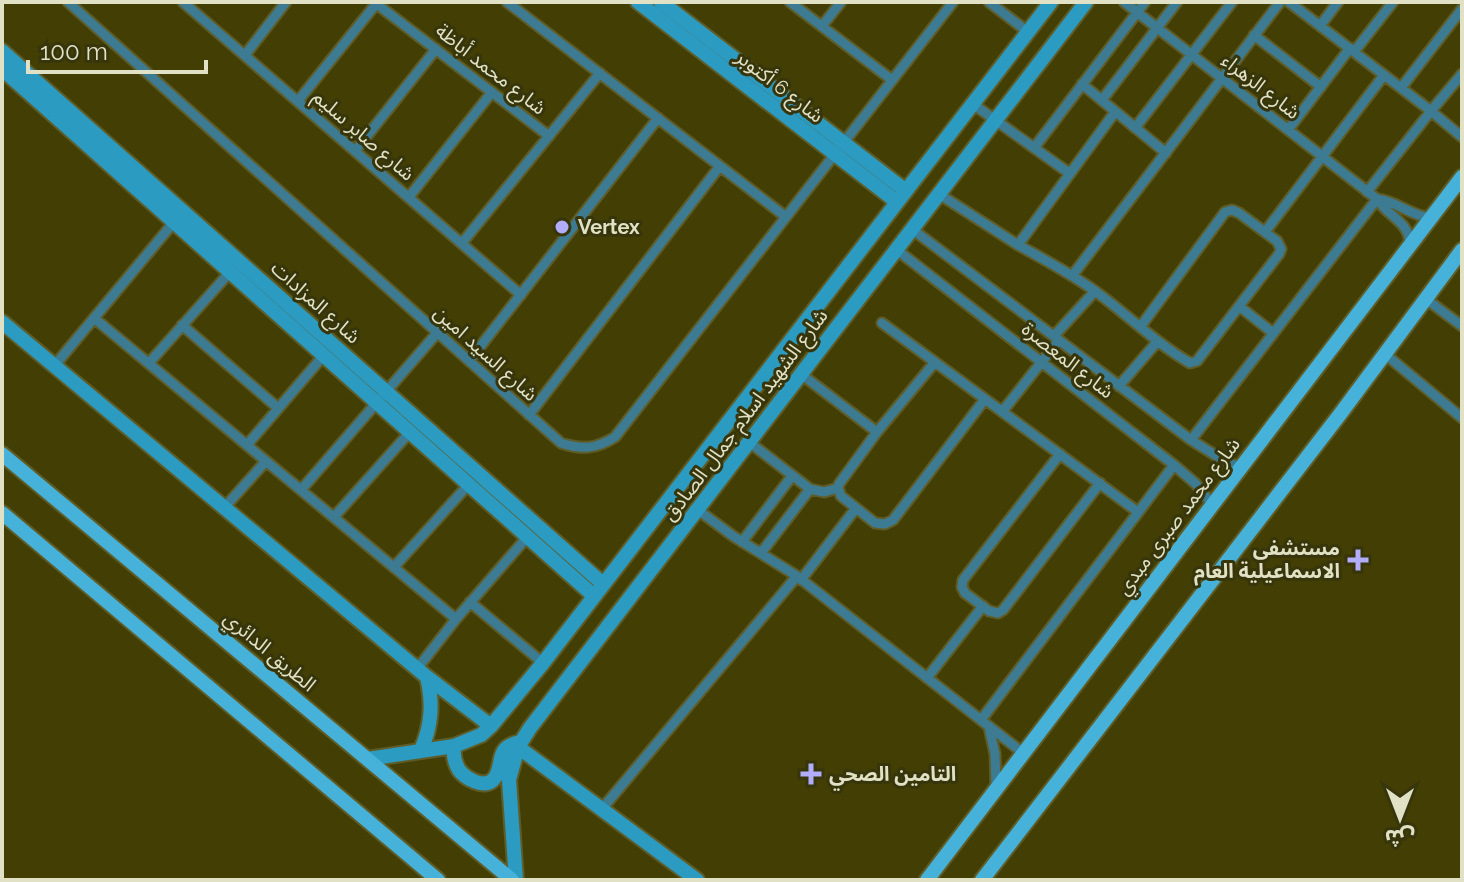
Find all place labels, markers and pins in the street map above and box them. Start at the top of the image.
place label: Vertex [578,215,640,239]
marker: Vertex [553,218,571,236]
place label: مستشفى الاسماعيلية العام [1194,536,1340,586]
marker: مستشفى الاسماعيلية العام [1347,549,1369,571]
place label: التامين الصحي [829,762,956,791]
marker: التامين الصحي [800,763,822,785]

